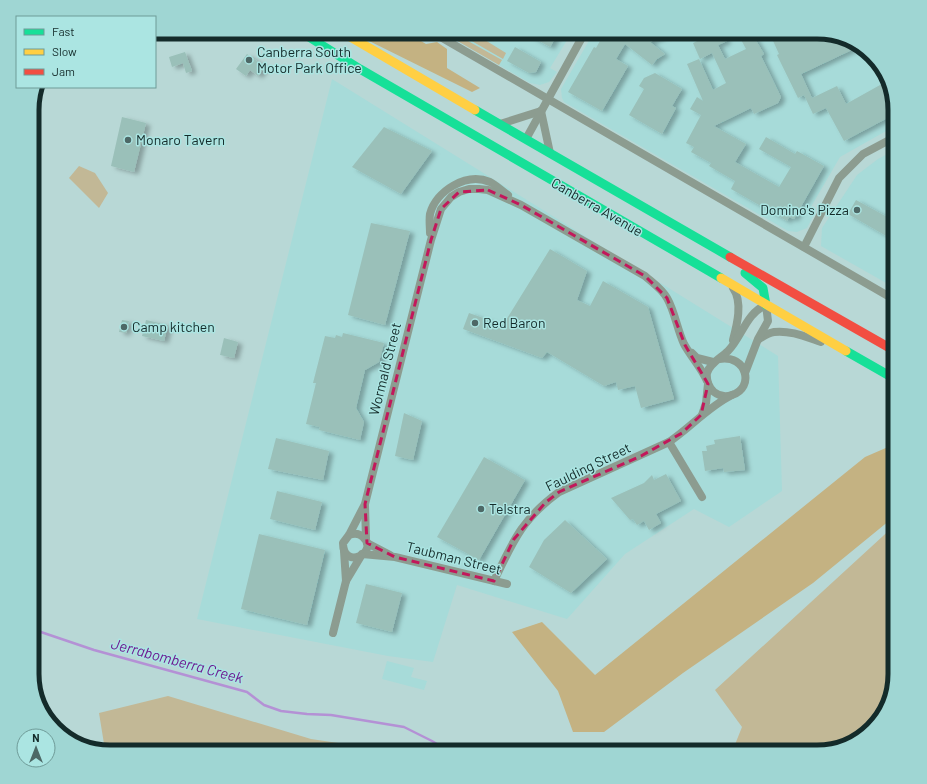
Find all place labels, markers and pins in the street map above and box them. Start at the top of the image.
place label: Canberra South Motor Park Office [257,43,362,76]
marker: Canberra South Motor Park Office [244,55,254,65]
place label: Monaro Tavern [136,131,225,148]
marker: Monaro Tavern [123,135,133,145]
place label: Domino's Pizza [760,201,849,218]
marker: Domino's Pizza [852,205,862,215]
place label: Red Baron [483,314,545,331]
place label: Camp kitchen [132,318,215,335]
marker: Red Baron [470,318,480,328]
marker: Camp kitchen [119,322,129,332]
place label: Telstra [489,500,531,517]
marker: Telstra [476,504,486,514]

